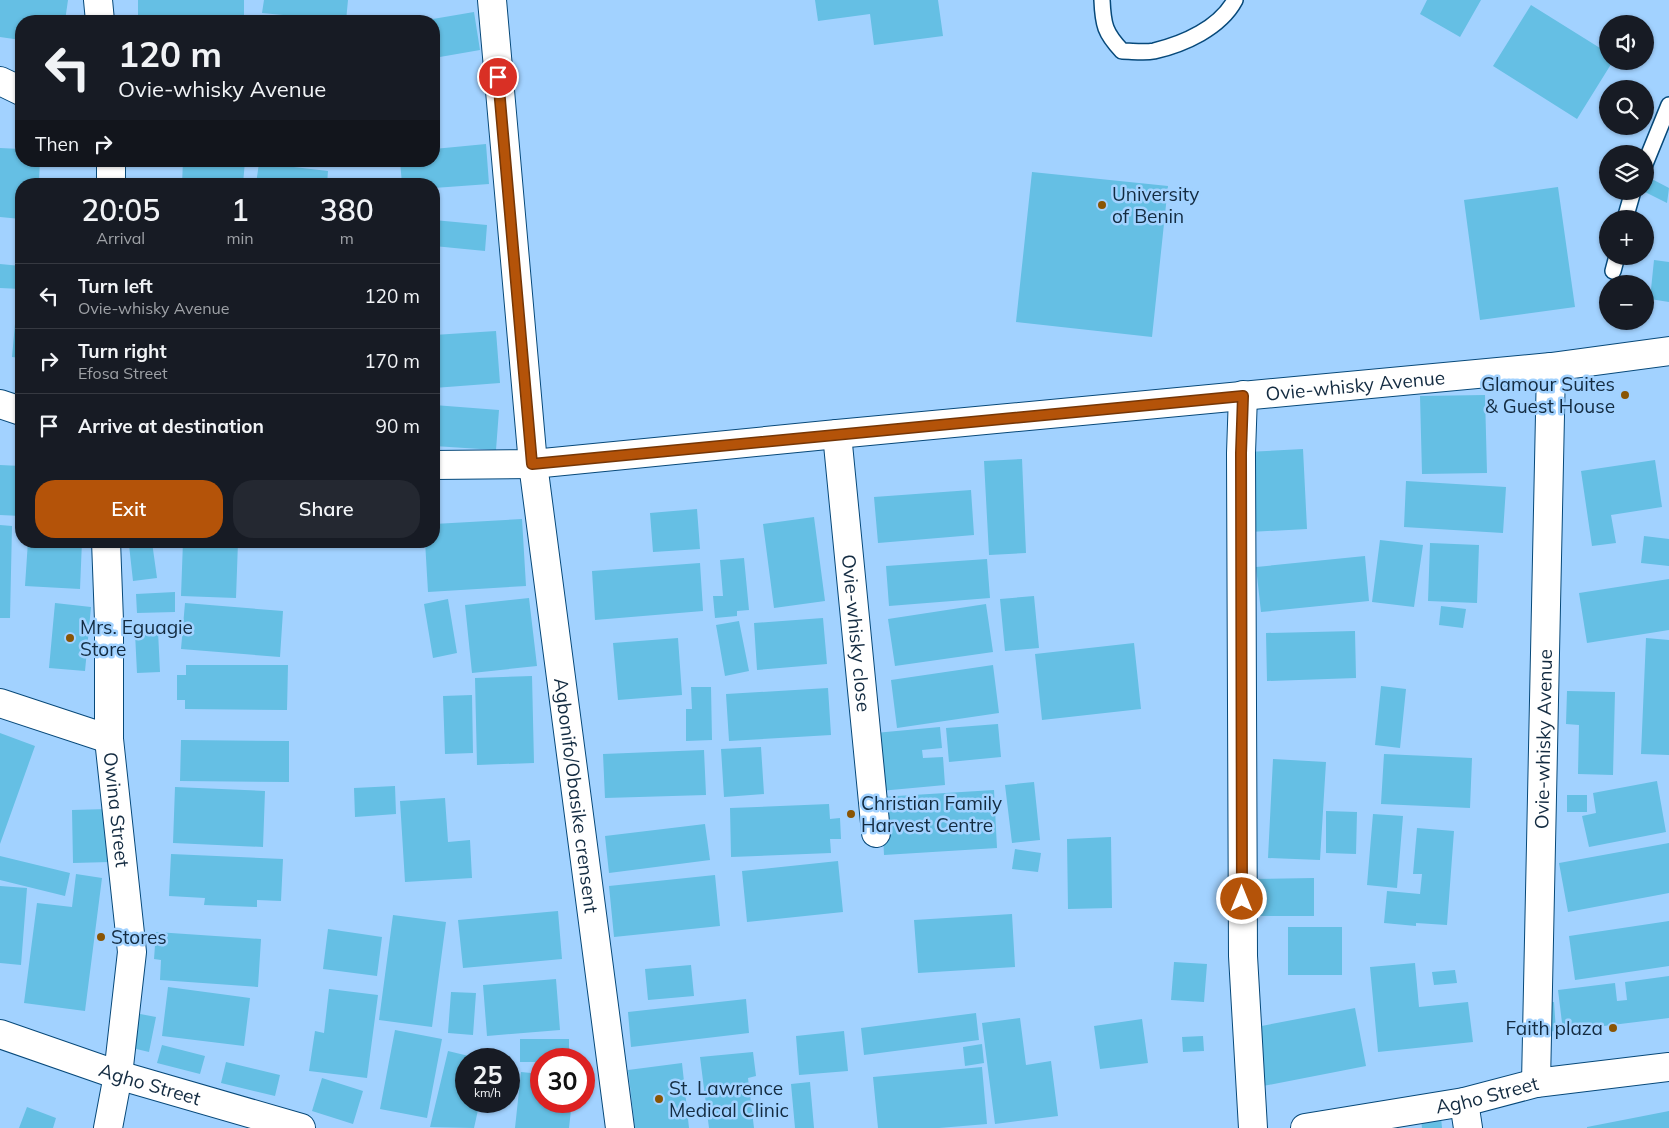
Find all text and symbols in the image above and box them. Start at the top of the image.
map controls [1599,15,1654,330]
button: sound [1599,15,1654,70]
text: 120 m [118,32,222,76]
icon: left [35,35,100,100]
pin [477,56,519,98]
icon: arrive [484,63,512,91]
text: Ovie-whisky Avenue [118,75,326,103]
button: search [1599,80,1654,135]
icon: right [89,130,117,158]
text: Then [35,132,79,156]
button: layers [1599,145,1654,200]
place label: University of Benin [1112,182,1199,228]
text: 20:05 [81,191,160,229]
text: 1 [231,191,249,229]
text: 380 [320,191,374,229]
marker: University of Benin [1096,199,1108,211]
button: + [1599,210,1654,265]
text: Arrival [96,228,145,248]
text: min [226,228,254,248]
text: m [340,228,354,248]
text: Turn left [78,274,153,298]
button: − [1599,275,1654,330]
icon: left [35,282,63,310]
text: 120 m [364,284,420,308]
text: Ovie-whisky Avenue [78,298,230,318]
text: Turn right [78,339,167,363]
icon: right [35,347,63,375]
text: 170 m [364,349,420,373]
text: Efosa Street [78,363,168,383]
street label: Ovie-whisky Avenue [1264,365,1446,406]
place label: Glamour Suites & Guest House [1481,372,1615,418]
marker: Glamour Suites & Guest House [1619,389,1631,401]
icon: arrive [35,412,63,440]
text: Arrive at destination [78,414,264,438]
text: 90 m [376,414,420,438]
button: Exit [35,480,223,538]
button: Share [233,480,420,538]
street label: Ovie-whisky close [837,553,876,713]
place label: Mrs. Eguagie Store [80,615,193,661]
marker: Mrs. Eguagie Store [64,632,76,644]
street label: Ovie-whisky Avenue [1529,649,1557,829]
street label: Agbonifo/Obasike crensent [549,676,604,915]
street label: Owina Street [98,751,135,869]
place label: Christian Family Harvest Centre [861,791,1002,837]
marker: Christian Family Harvest Centre [845,808,857,820]
position arrow [1215,872,1267,924]
place label: Stores [111,925,167,949]
marker: Stores [95,931,107,943]
place label: Faith plaza [1506,1016,1603,1040]
marker: Faith plaza [1607,1022,1619,1034]
speed limit sign: 30 [530,1048,595,1113]
street label: Agho Street [96,1057,204,1110]
text: 25 [472,1059,503,1090]
street label: Agho Street [1434,1071,1541,1118]
place label: St. Lawrence Medical Clinic [669,1076,789,1122]
text: km/h [474,1085,501,1100]
marker: St. Lawrence Medical Clinic [653,1093,665,1105]

